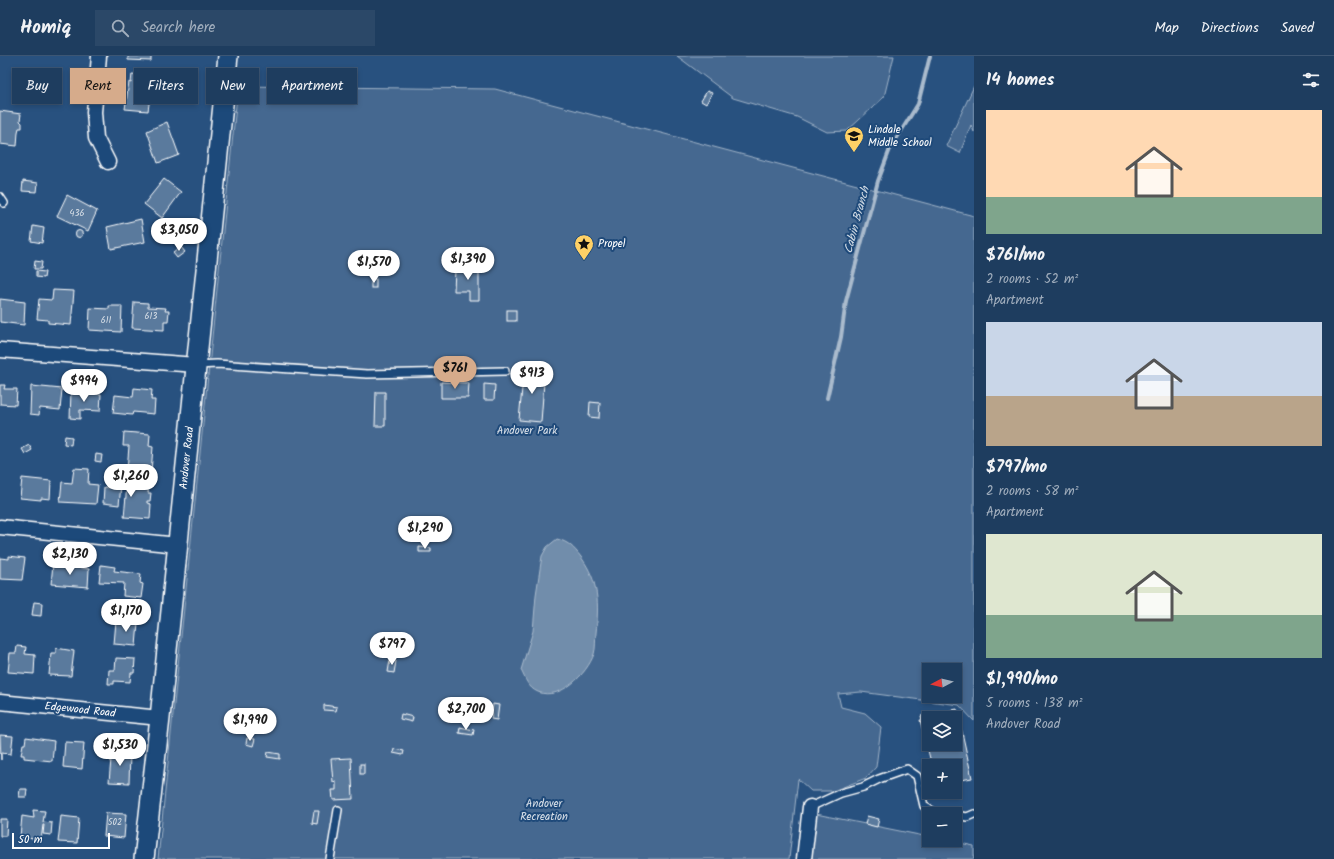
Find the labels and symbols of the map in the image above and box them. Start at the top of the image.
place label: Lindale Middle School [868,121,932,152]
school or university icon: Lindale Middle School [843,125,865,153]
water label: Cabin Branch [839,183,875,256]
house number: 436 [69,206,85,221]
pin: $3,050 [146,218,212,252]
place icon: Propel [573,233,595,261]
place label: Propel [598,235,626,253]
pin: $1,390 [435,247,501,281]
pin: $1,570 [341,250,407,284]
house number: 613 [145,309,157,324]
house number: 611 [101,313,112,328]
pin: $761 [431,356,479,390]
pin: $913 [508,361,556,395]
pin: $994 [60,369,108,403]
park label: Andover Park [497,422,558,440]
street label: Andover Road [175,425,199,490]
pin: $1,260 [98,464,164,498]
pin: $1,290 [392,516,458,550]
pin: $2,130 [37,542,103,576]
pin: $1,170 [93,599,159,633]
pin: $797 [368,632,416,666]
north arrow [922,663,962,703]
street label: Edgewood Road [44,697,117,723]
pin: $2,700 [433,697,499,731]
pin: $1,990 [217,708,283,742]
pin: $1,530 [87,733,153,767]
park label: Andover Recreation [520,795,568,826]
house number: 502 [108,815,122,830]
scale bar [12,831,110,850]

